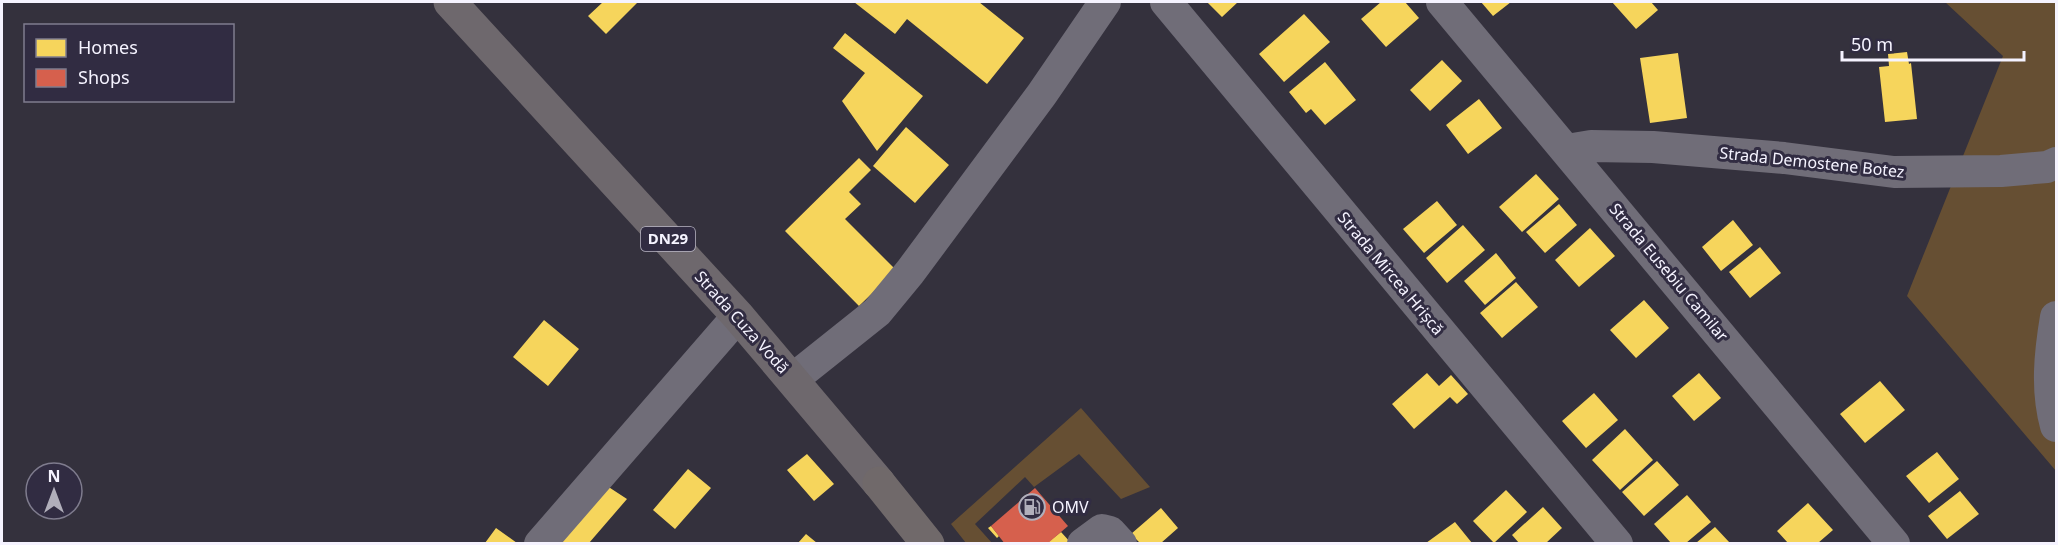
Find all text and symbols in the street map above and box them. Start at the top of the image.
legend [24,24,234,102]
scale bar [1842,24,2024,62]
text: 50 m [1851,32,1893,56]
text: Homes [78,35,138,59]
text: Shops [78,65,130,89]
street label: Strada Demostene Botez [1718,141,1906,183]
street label: Strada Eusebiu Camilar [1605,198,1734,346]
street label: Strada Mircea Hrișcă [1333,207,1449,339]
road number: DN29 [641,227,695,251]
street label: Strada Cuza Vodă [690,266,794,378]
north arrow [24,461,84,521]
text: N [47,465,61,487]
fuel station icon: OMV [1017,492,1047,522]
place label: OMV [1052,496,1089,518]

